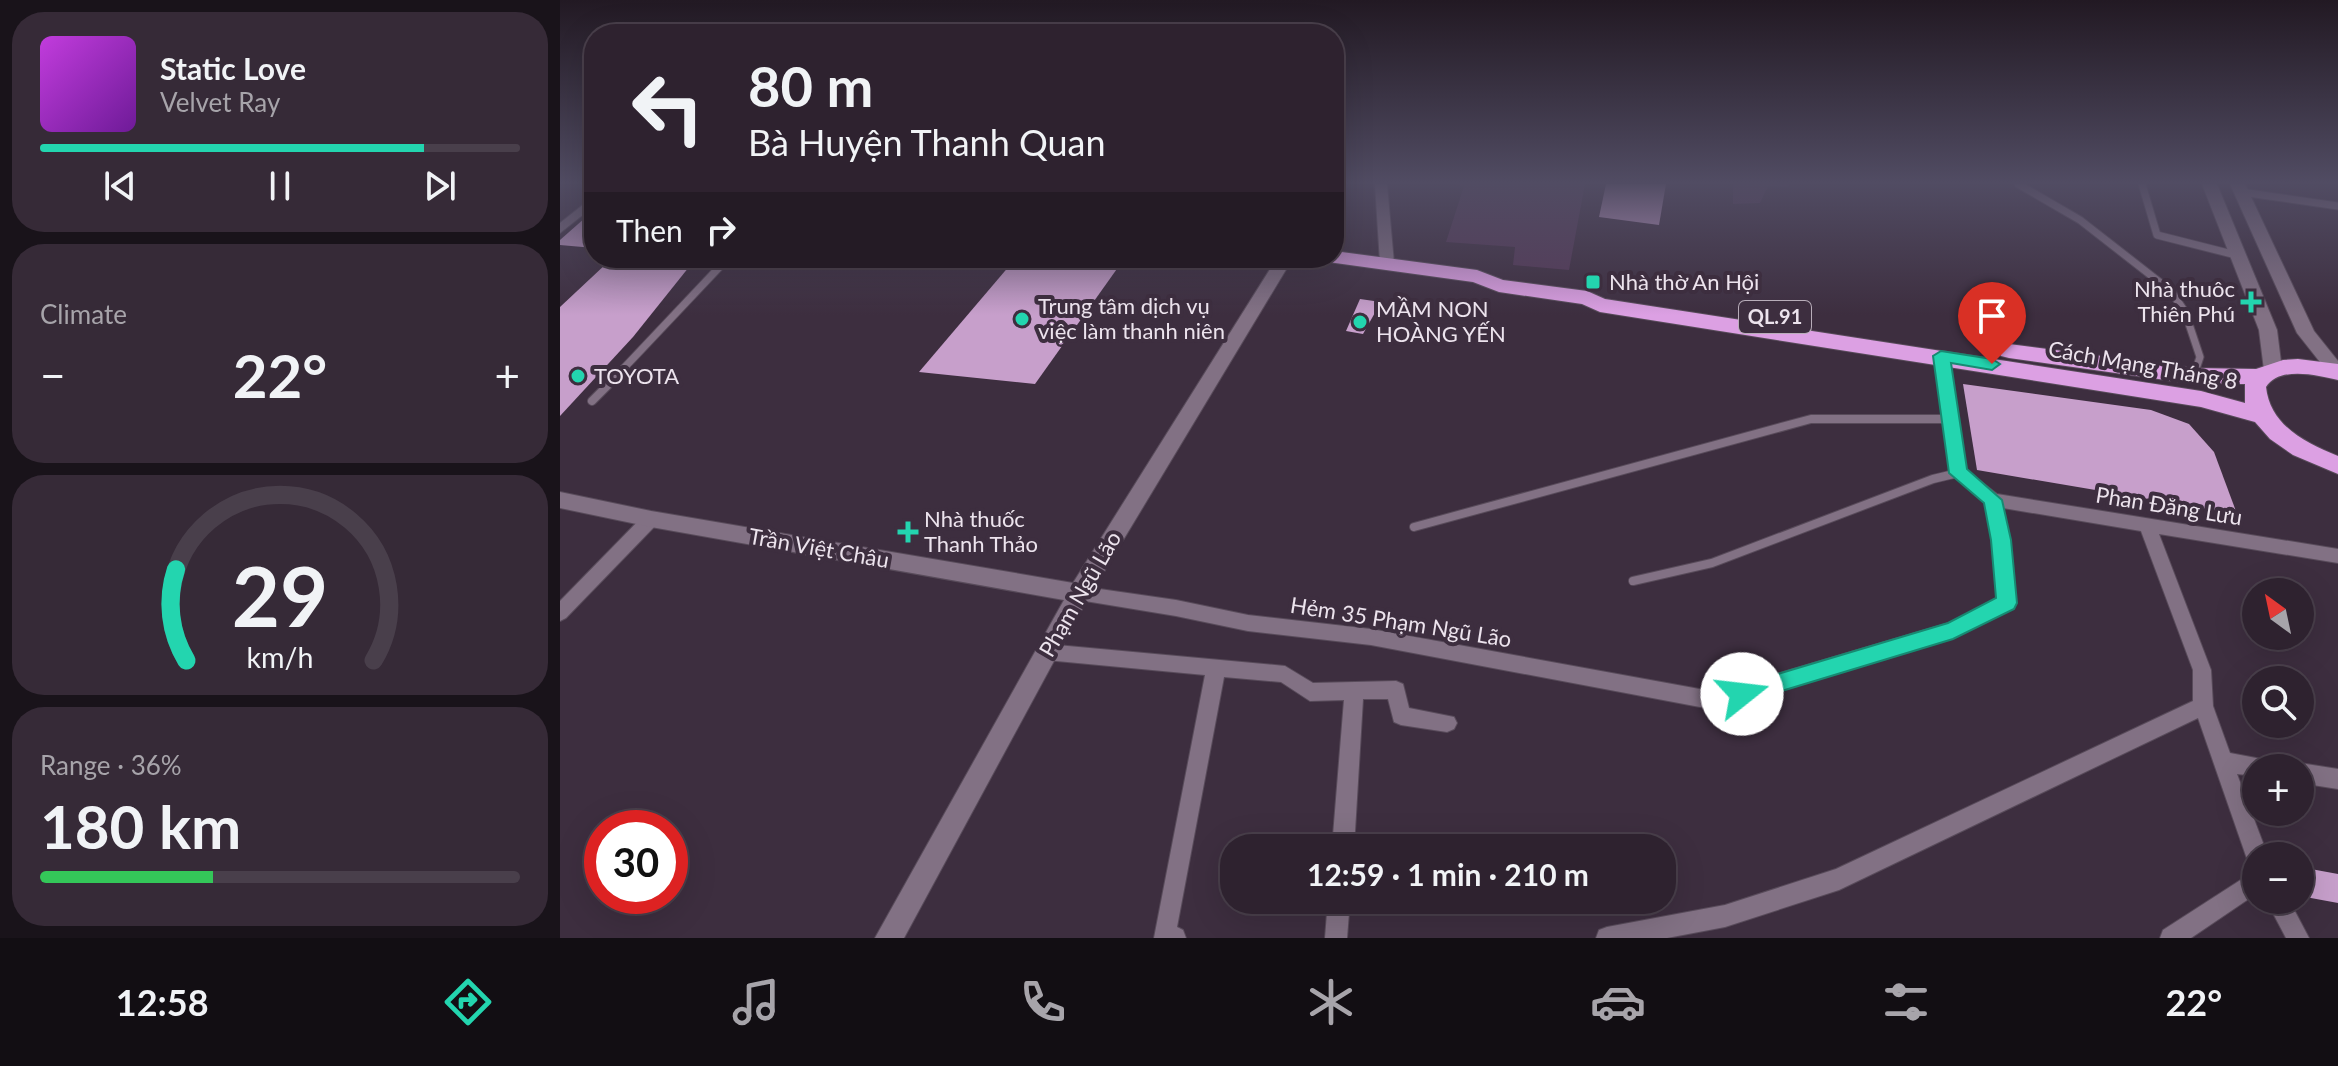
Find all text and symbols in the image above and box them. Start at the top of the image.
text: Static Love [160,50,306,86]
text: 80 m [748,52,873,119]
icon: left [616,56,720,160]
text: Velvet Ray [160,86,280,118]
text: Bà Huyện Thanh Quan [748,120,1106,164]
icon: previous [98,164,142,208]
icon: pause [258,164,302,208]
icon: next [418,164,462,208]
icon: right [699,208,743,252]
text: Then [616,212,683,248]
place label: Nhà thờ An Hội [1609,268,1759,295]
marker: Nhà thờ An Hội [1584,273,1602,291]
place label: Nhà thuôc Thiên Phú [2134,275,2235,327]
pin [1958,282,2026,364]
place label: Trung tâm dịch vụ việc làm thanh niên [1038,292,1225,344]
marker: Nhà thuôc Thiên Phú [2242,293,2260,311]
icon: arrive [1970,294,2014,338]
place label: MẦM NON HOÀNG YẾN [1376,295,1506,347]
text: Climate [40,298,127,330]
road number: QL.91 [1739,301,1811,333]
marker: Trung tâm dịch vụ việc làm thanh niên [1013,310,1031,328]
marker: MẦM NON HOÀNG YẾN [1351,313,1369,331]
street label: Cách Mạng Tháng 8 [2046,335,2240,394]
text: 22° [233,339,327,411]
text: − [40,349,66,401]
text: + [494,349,520,401]
place label: TOYOTA [594,362,679,389]
marker: TOYOTA [569,367,587,385]
street label: Phan Đăng Lưu [2094,481,2244,530]
place label: Nhà thuốc Thanh Thảo [924,505,1038,557]
street label: Trần Việt Châu [747,522,891,573]
marker: Nhà thuốc Thanh Thảo [899,523,917,541]
street label: Phạm Ngũ Lão [1033,526,1126,661]
text: 29 [232,544,328,644]
north arrow [2242,578,2314,650]
map controls [2242,578,2314,914]
street label: Hẻm 35 Phạm Ngũ Lão [1289,591,1514,652]
text: km/h [247,640,313,674]
position arrow [1700,652,1784,736]
button: search [2242,666,2314,738]
text: Range · 36% [40,749,182,781]
button: + [2242,754,2314,826]
text: 180 km [40,790,241,862]
speed limit sign: 30 [584,810,688,914]
button: − [2242,842,2314,914]
text: 12:59 · 1 min · 210 m [1307,856,1589,892]
icon: directions [440,974,496,1030]
icon: music [728,974,784,1030]
icon: phone [1015,974,1071,1030]
icon: climate [1303,974,1359,1030]
icon: car [1590,974,1646,1030]
icon: filters [1878,974,1934,1030]
text: 12:58 [116,980,209,1024]
text: 22° [2165,980,2222,1024]

